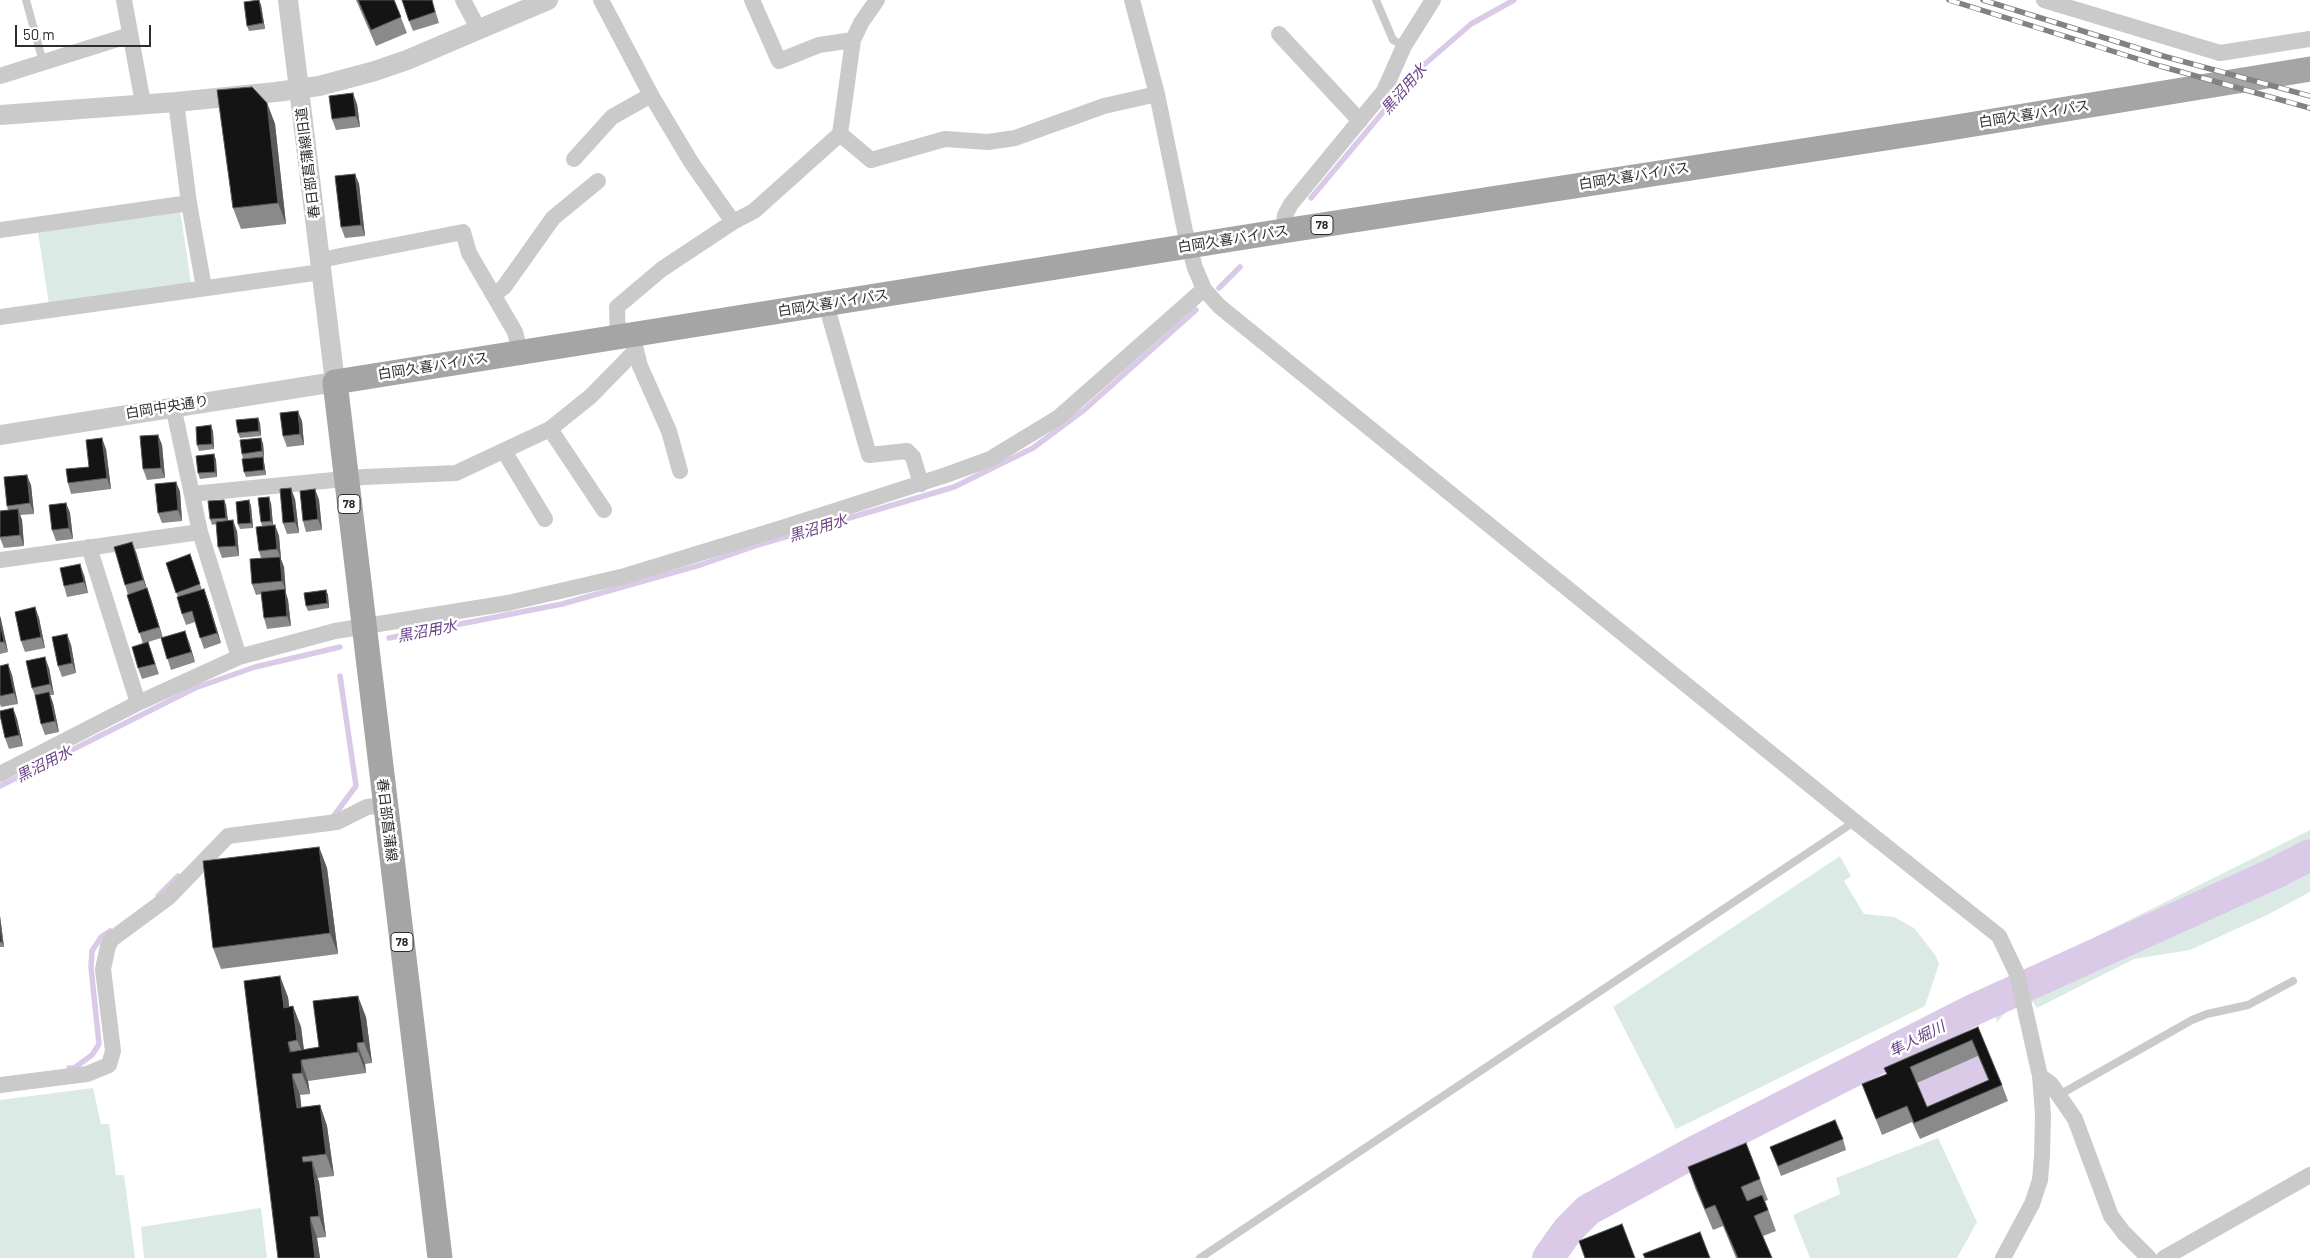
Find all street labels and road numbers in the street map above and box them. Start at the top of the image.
street label: 白岡久喜バイパス [1977,97,2091,131]
street label: 春日部菖蒲線旧道 [293,106,323,220]
street label: 白岡久喜バイパス [1577,159,1691,193]
road number: 78 [1311,216,1333,234]
street label: 白岡久喜バイパス [1176,222,1290,256]
street label: 白岡久喜バイパス [776,286,890,320]
street label: 白岡久喜バイパス [376,349,490,383]
street label: 白岡中央通り [124,392,210,422]
road number: 78 [338,494,360,514]
street label: 春日部菖蒲線 [374,777,400,863]
road number: 78 [391,932,413,952]

